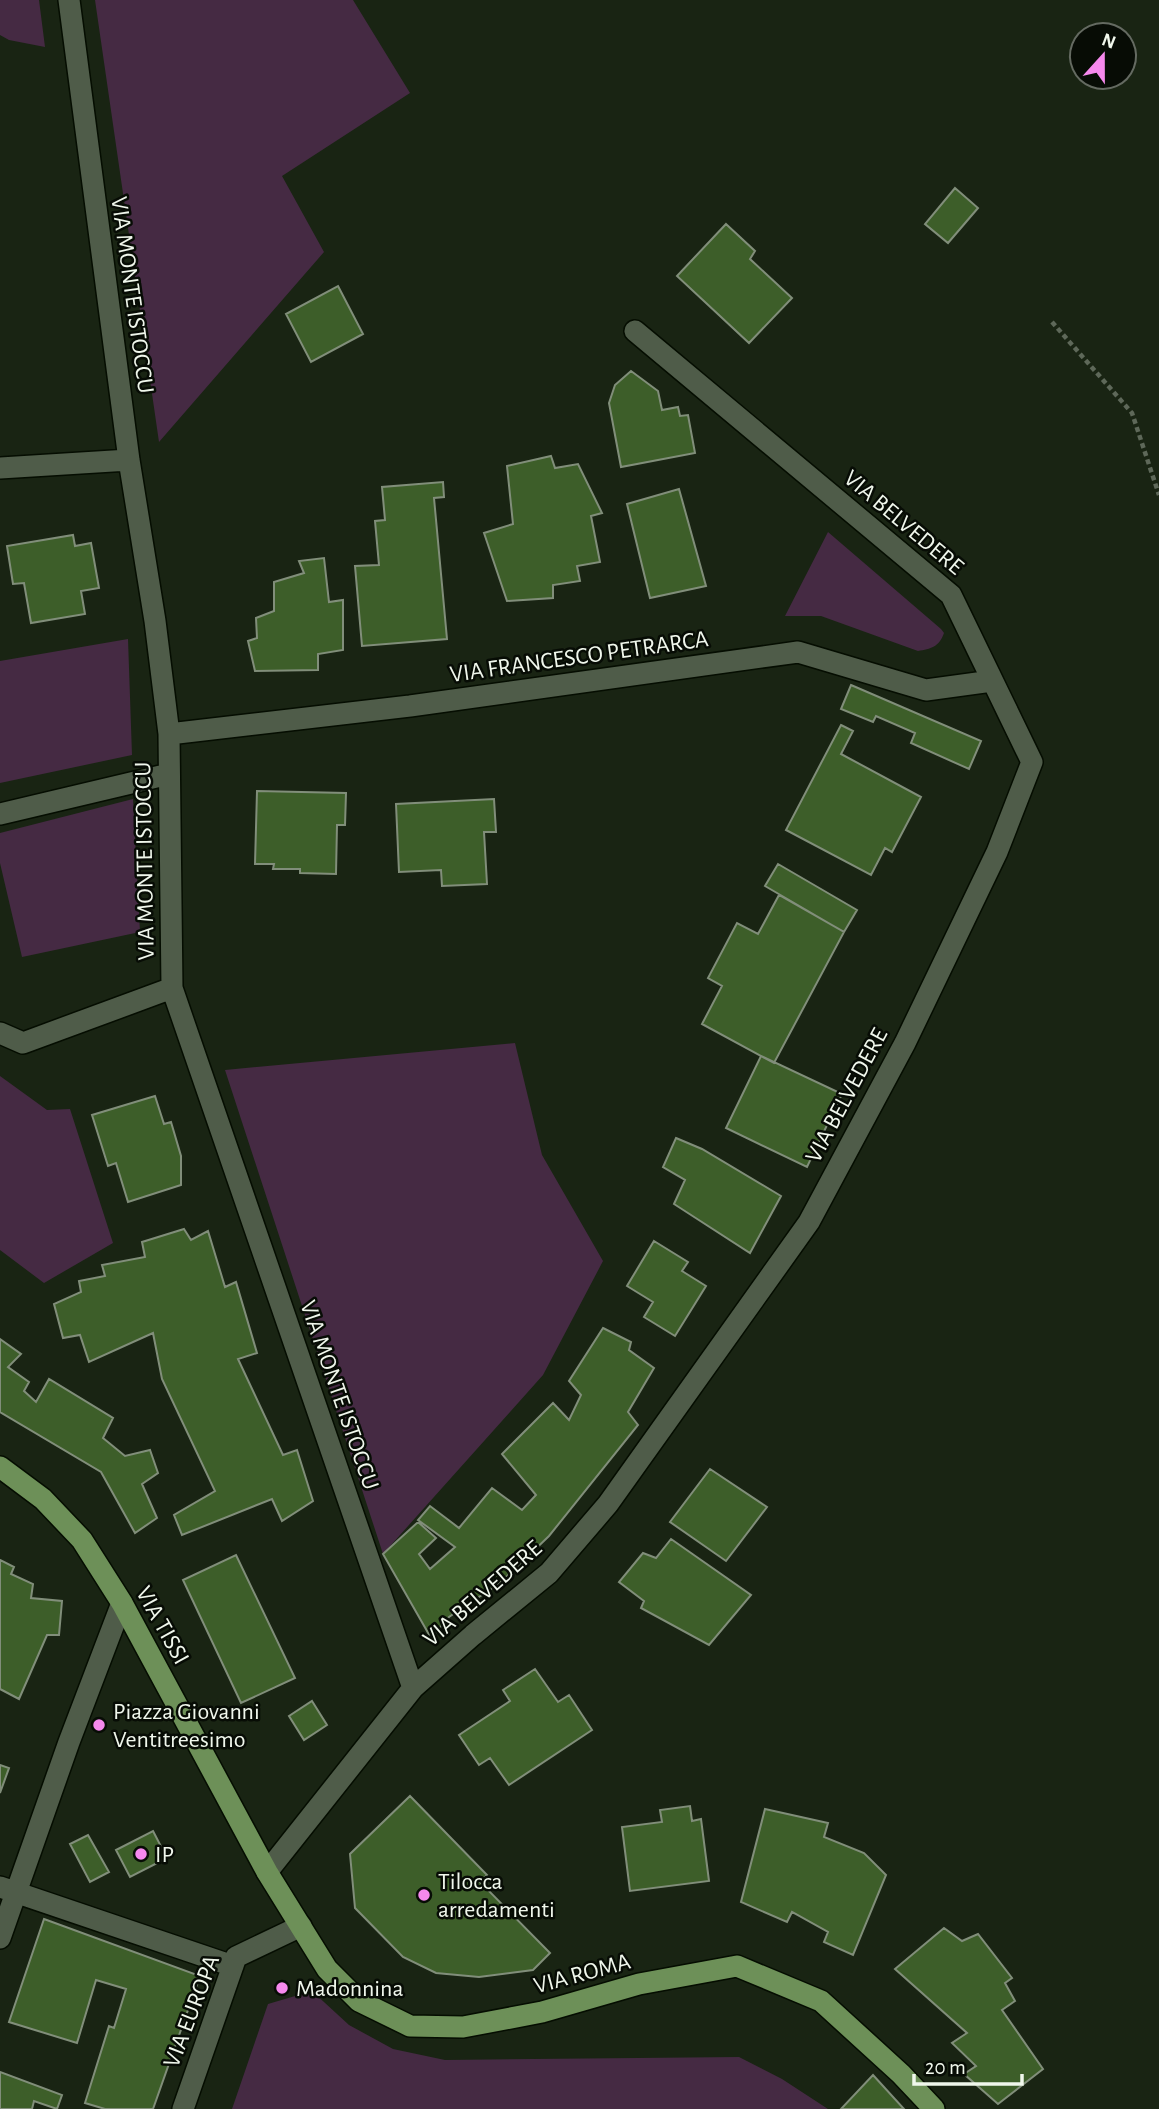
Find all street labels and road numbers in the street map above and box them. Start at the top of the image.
street label: VIA MONTE ISTOCCU [106,195,158,395]
street label: VIA BELVEDERE [839,466,968,580]
street label: VIA FRANCESCO PETRARCA [448,627,710,687]
street label: VIA MONTE ISTOCCU [131,761,159,961]
street label: VIA BELVEDERE [802,1024,892,1166]
street label: VIA MONTE ISTOCCU [295,1297,383,1493]
street label: VIA BELVEDERE [419,1536,547,1651]
street label: VIA TISSI [131,1582,193,1669]
street label: VIA ROMA [531,1950,633,1998]
street label: VIA EUROPA [160,1952,224,2071]

